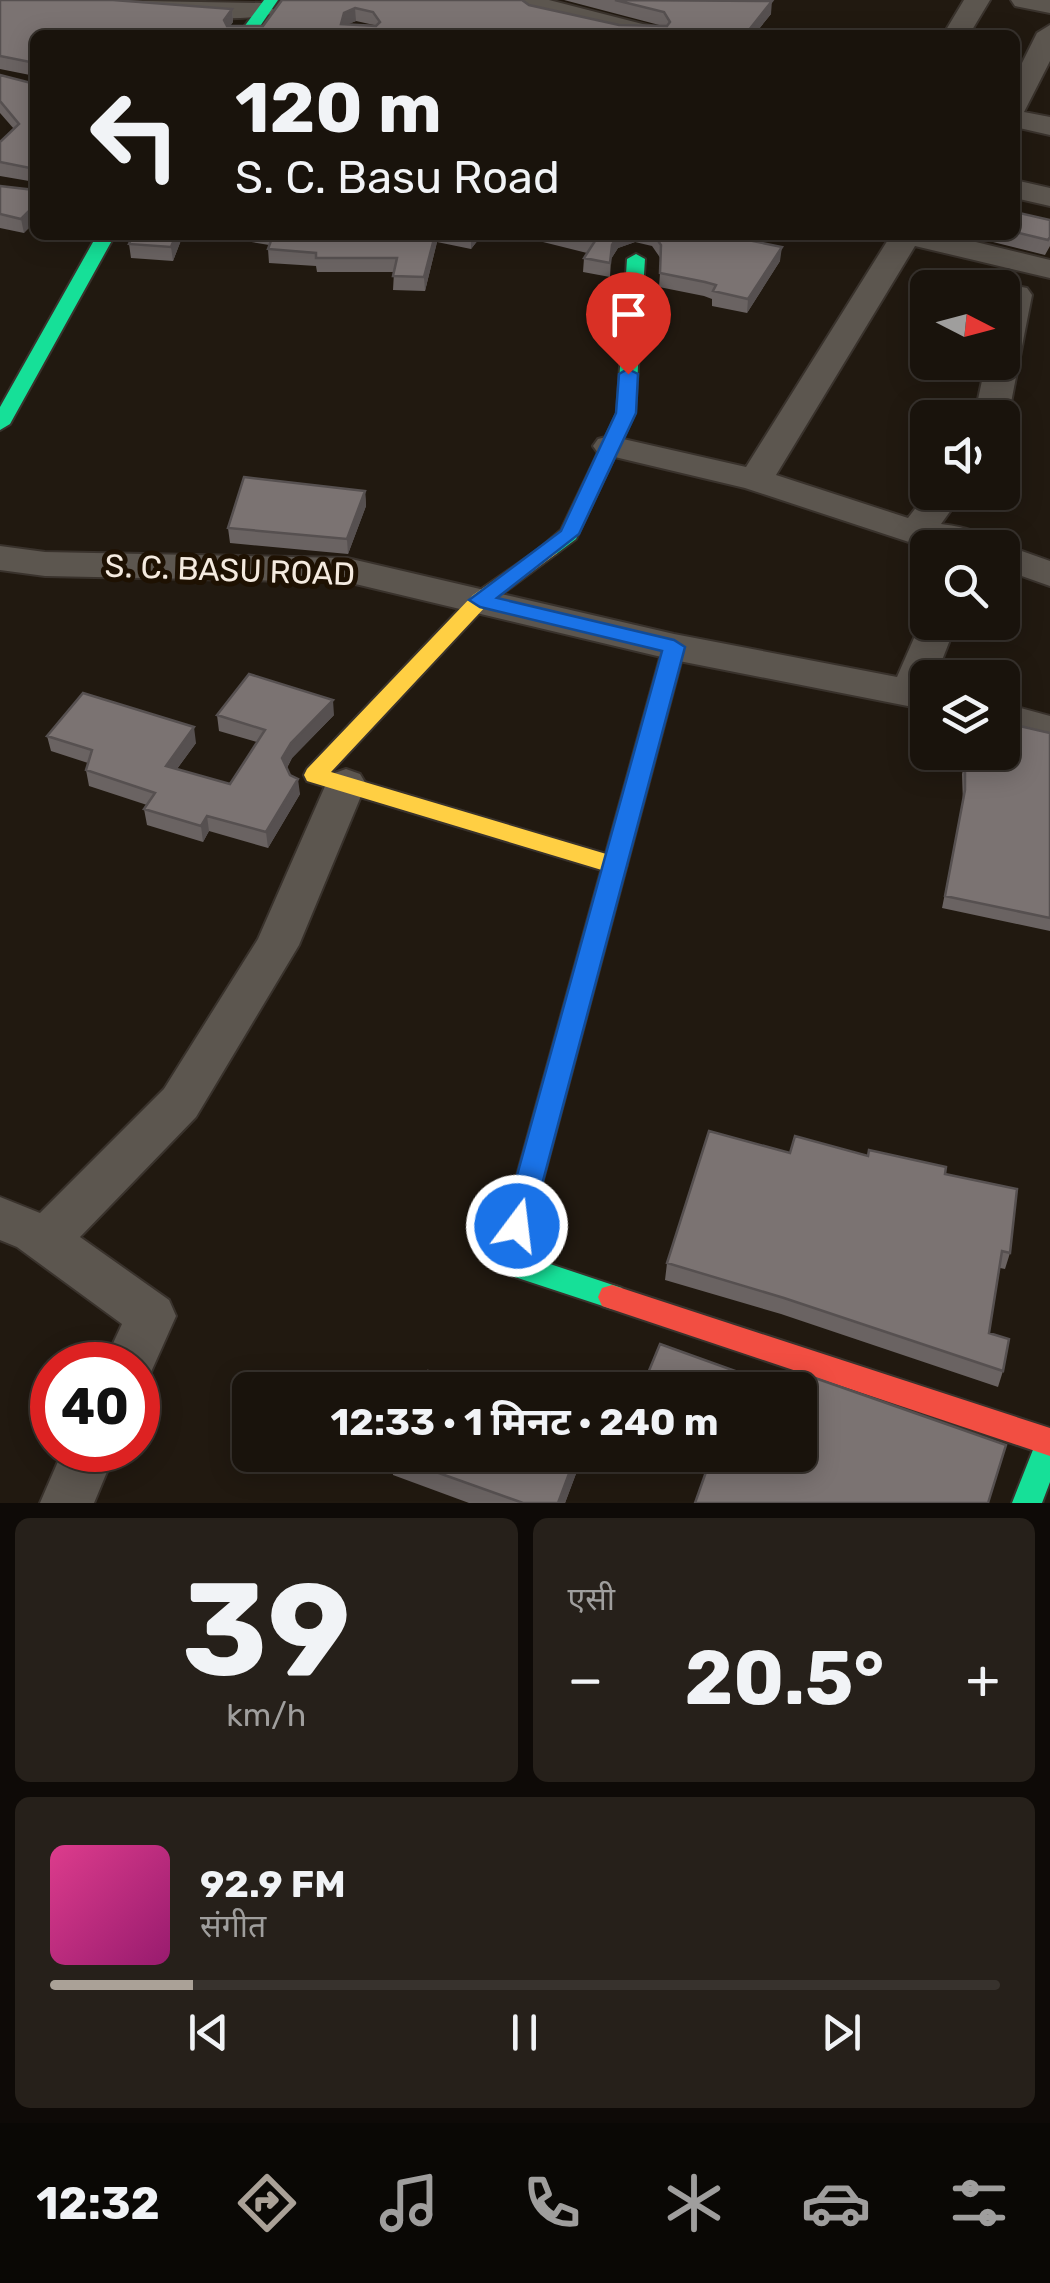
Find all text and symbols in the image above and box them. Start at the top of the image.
text: 120 m [235,67,442,150]
icon: left [70,70,200,200]
text: S. C. Basu Road [235,151,560,204]
north arrow [910,270,1020,380]
map controls [910,270,1020,770]
pin [586,272,671,375]
icon: arrive [601,287,656,342]
button: sound [910,400,1020,510]
button: search [910,530,1020,640]
street label: S. C. BASU ROAD [104,547,356,593]
button: layers [910,660,1020,770]
position arrow [465,1174,569,1278]
speed limit sign: 40 [30,1342,160,1472]
text: 12:33 · 1 मिनट · 240 m [330,1399,719,1445]
text: 39 [182,1553,351,1708]
text: एसी [568,1580,615,1618]
text: 20.5° [685,1634,884,1723]
text: − [568,1647,603,1712]
text: + [966,1647,1000,1712]
text: km/h [226,1696,306,1734]
text: 92.9 FM [200,1861,346,1907]
text: संगीत [200,1907,266,1945]
icon: previous [181,2005,236,2060]
icon: pause [497,2005,552,2060]
icon: next [814,2005,869,2060]
icon: directions [232,2168,302,2238]
icon: music [374,2168,444,2238]
icon: phone [517,2168,587,2238]
icon: climate [659,2168,729,2238]
icon: car [801,2168,871,2238]
icon: filters [944,2168,1014,2238]
text: 12:32 [36,2177,160,2230]

